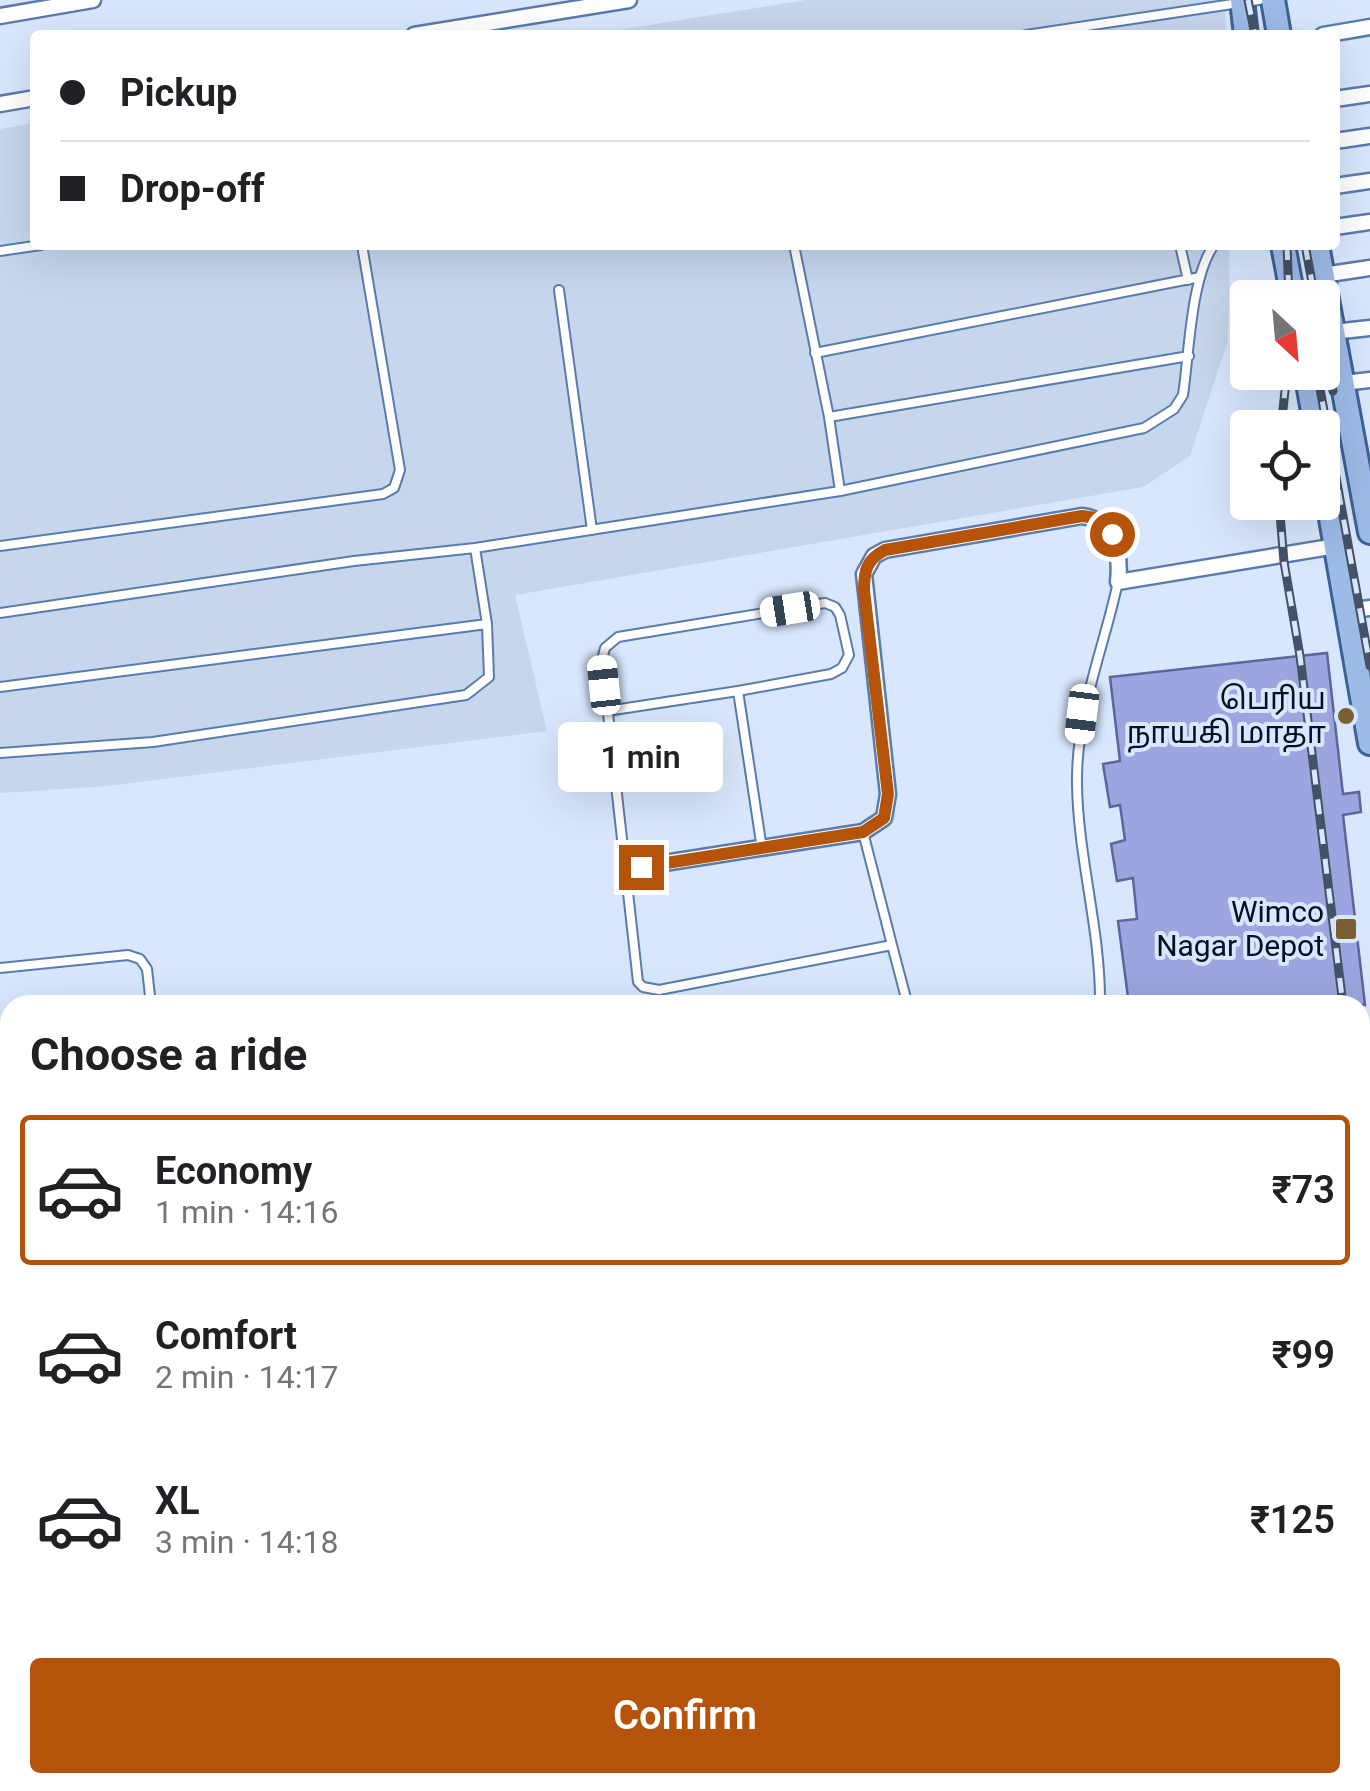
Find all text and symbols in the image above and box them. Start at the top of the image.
text: Pickup [120,71,237,115]
text: Drop-off [120,167,265,211]
north arrow [1230,280,1340,390]
map controls [1230,280,1340,520]
button: locate [1230,410,1340,520]
route start [1090,512,1135,557]
car [758,589,822,629]
car [586,654,622,716]
place label: பெரிய நாயகி மாதா [1127,681,1326,753]
car [1063,682,1101,746]
marker: பெரிய நாயகி மாதா [1335,705,1357,727]
callout: 1 min [558,722,724,792]
text: 1 min [600,738,681,776]
route end [619,845,664,890]
place label: Wimco Nagar Depot [1156,894,1324,963]
marker: Wimco Nagar Depot [1333,916,1359,942]
text: Choose a ride [30,1028,307,1081]
icon: car [35,1145,125,1235]
text: Economy [155,1149,312,1193]
text: ₹73 [1272,1168,1335,1212]
text: 1 min · 14:16 [155,1193,338,1231]
icon: car [35,1310,125,1400]
text: Comfort [155,1314,297,1358]
text: ₹99 [1272,1333,1335,1377]
text: 2 min · 14:17 [155,1358,338,1396]
icon: car [35,1475,125,1565]
text: XL [155,1479,200,1523]
text: ₹125 [1250,1498,1335,1542]
text: 3 min · 14:18 [155,1523,338,1561]
button: Confirm [30,1658,1340,1773]

